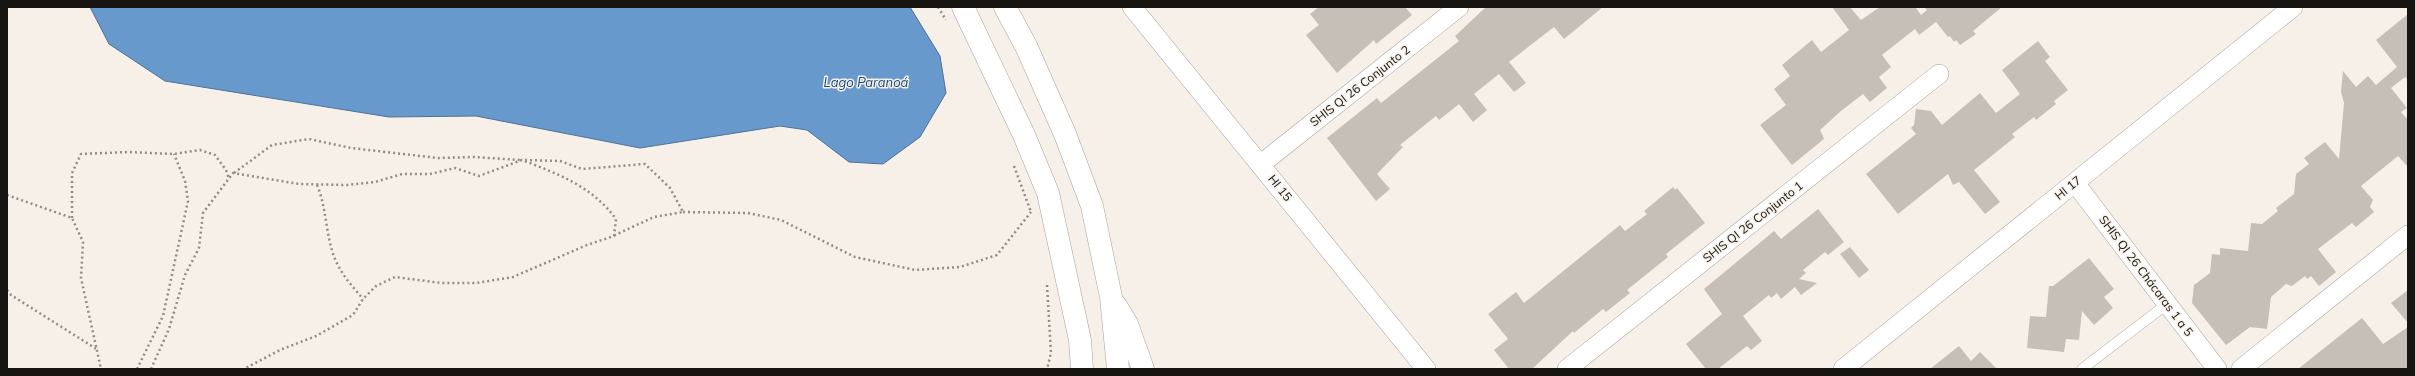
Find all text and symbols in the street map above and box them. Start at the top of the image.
street label: SHIS QI 26 Conjunto 2 [1307,42,1413,129]
water label: Lago Paranoá [824,74,909,90]
street label: HI 15 [1265,171,1296,204]
street label: HI 17 [2051,172,2084,203]
street label: SHIS QI 26 Conjunto 1 [1700,178,1806,265]
street label: SHIS QI 26 Chácaras 1 a 5 [2096,212,2197,339]

